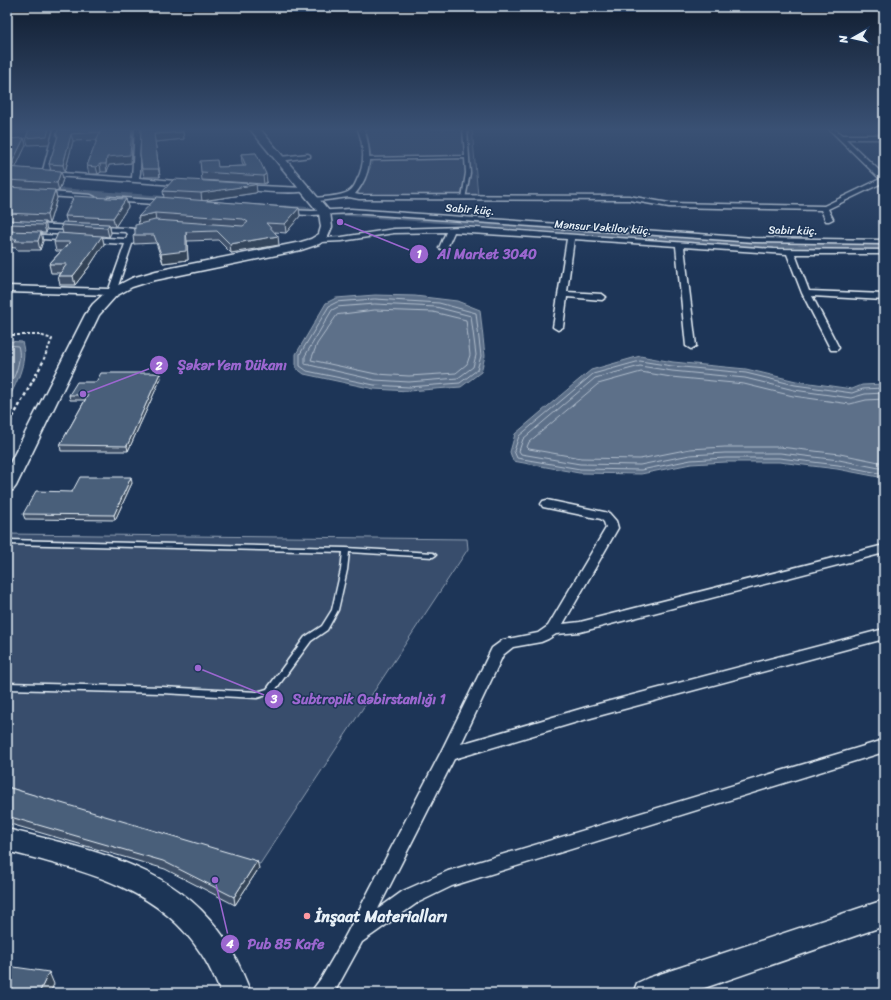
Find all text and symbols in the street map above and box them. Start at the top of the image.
north arrow [833,18,873,58]
text: N [834,34,854,45]
street label: Sabir küç. [445,198,495,221]
street label: Mənsur Vəkilov küç. [554,215,652,240]
street label: Sabir küç. [768,221,818,240]
callout: Al Market 3040 [409,241,544,267]
text: Al Market 3040 [436,242,537,267]
text: 1 [416,243,422,265]
callout: Şəkər Yem Dükanı [149,352,294,378]
text: Şəkər Yem Dükanı [176,353,287,378]
text: 2 [155,355,163,377]
callout: Subtropik Qəbirstanlığı 1 [264,686,454,712]
text: Subtropik Qəbirstanlığı 1 [291,687,446,712]
text: 3 [270,688,278,710]
place label: İnşaat Materialları [314,902,448,931]
marker: İnşaat Materialları [302,911,312,921]
callout: Pub 85 Kafe [220,931,333,957]
text: Pub 85 Kafe [248,932,325,957]
text: 4 [225,933,234,955]

